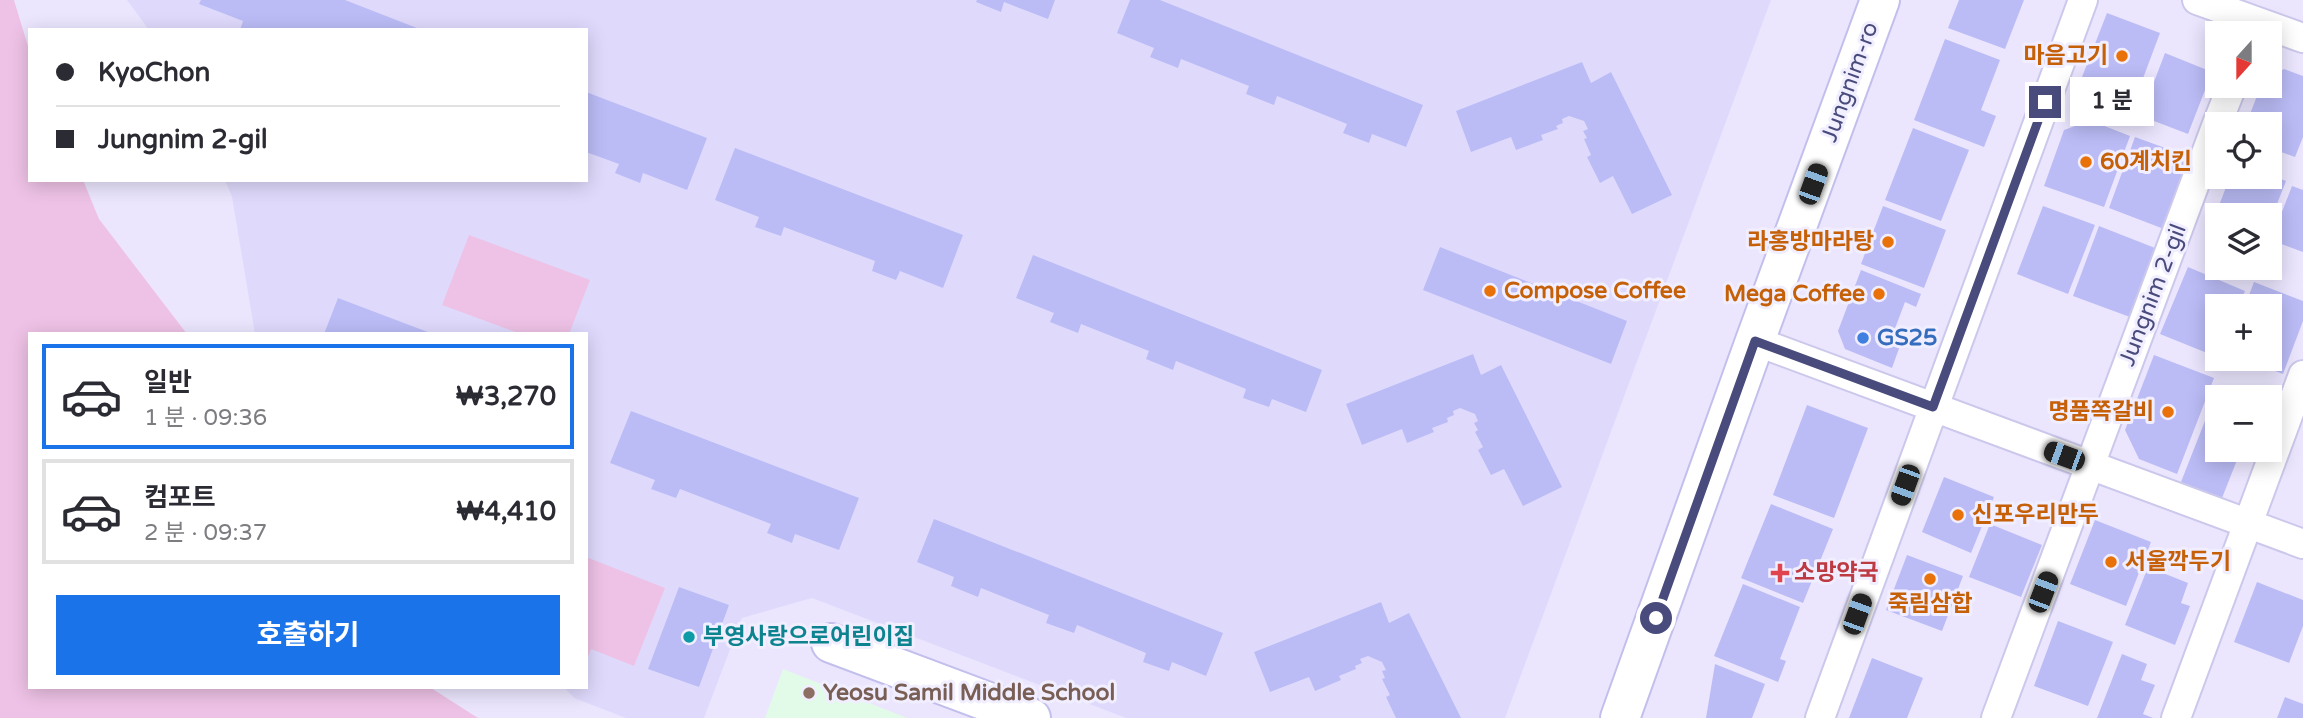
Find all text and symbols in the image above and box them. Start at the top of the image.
street label: Jungnim-ro [1815,18,1885,146]
north arrow [2205,21,2282,98]
map controls [2205,21,2282,462]
place label: 마음고기 [2023,42,2108,70]
marker: 마음고기 [2114,48,2130,64]
text: KyoChon [98,57,210,88]
callout: 1 분 [2070,78,2154,126]
route end [2029,86,2061,118]
text: 1 분 [2091,87,2133,115]
button: locate [2205,112,2282,189]
text: Jungnim 2-gil [98,124,267,155]
place label: 60계치킨 [2100,148,2192,176]
marker: 60계치킨 [2078,154,2094,170]
car [1796,161,1831,207]
button: layers [2205,203,2282,280]
street label: Jungnim 2-gil [2113,220,2193,370]
place label: 라홍방마라탕 [1747,228,1874,256]
marker: 라홍방마라탕 [1880,234,1896,250]
place label: Compose Coffee [1504,277,1686,305]
place label: Mega Coffee [1724,280,1865,308]
marker: Compose Coffee [1482,283,1498,299]
marker: Mega Coffee [1871,286,1887,302]
button: + [2205,294,2282,371]
place label: GS25 [1877,324,1937,352]
marker: GS25 [1855,330,1871,346]
icon: car [60,365,123,428]
text: 일반 [144,367,192,398]
text: ₩3,270 [456,381,556,412]
button: − [2205,385,2282,462]
place label: 명품쪽갈비 [2048,398,2154,426]
text: 1 분 · 09:36 [144,404,267,432]
marker: 명품쪽갈비 [2160,404,2176,420]
car [2041,439,2088,473]
car [1888,462,1923,508]
icon: car [60,480,123,543]
text: 컴포트 [144,482,216,513]
text: ₩4,410 [456,496,556,527]
place label: 신포우리만두 [1972,501,2099,529]
marker: 신포우리만두 [1950,507,1966,523]
text: 2 분 · 09:37 [144,519,267,547]
place label: 서울깍두기 [2125,548,2231,576]
marker: 서울깍두기 [2103,554,2119,570]
place label: 소망약국 [1794,559,1879,587]
marker: 소망약국 [1772,565,1788,581]
car [2026,569,2061,615]
marker: 죽림삼합 [1922,571,1938,587]
place label: 죽림삼합 [1888,590,1972,618]
car [1840,591,1875,637]
button: 호출하기 [56,595,560,675]
route start [1640,602,1672,634]
place label: 부영사랑으로어린이집 [703,623,915,651]
marker: 부영사랑으로어린이집 [681,629,697,645]
place label: Yeosu Samil Middle School [823,679,1115,707]
marker: Yeosu Samil Middle School [801,685,817,701]

